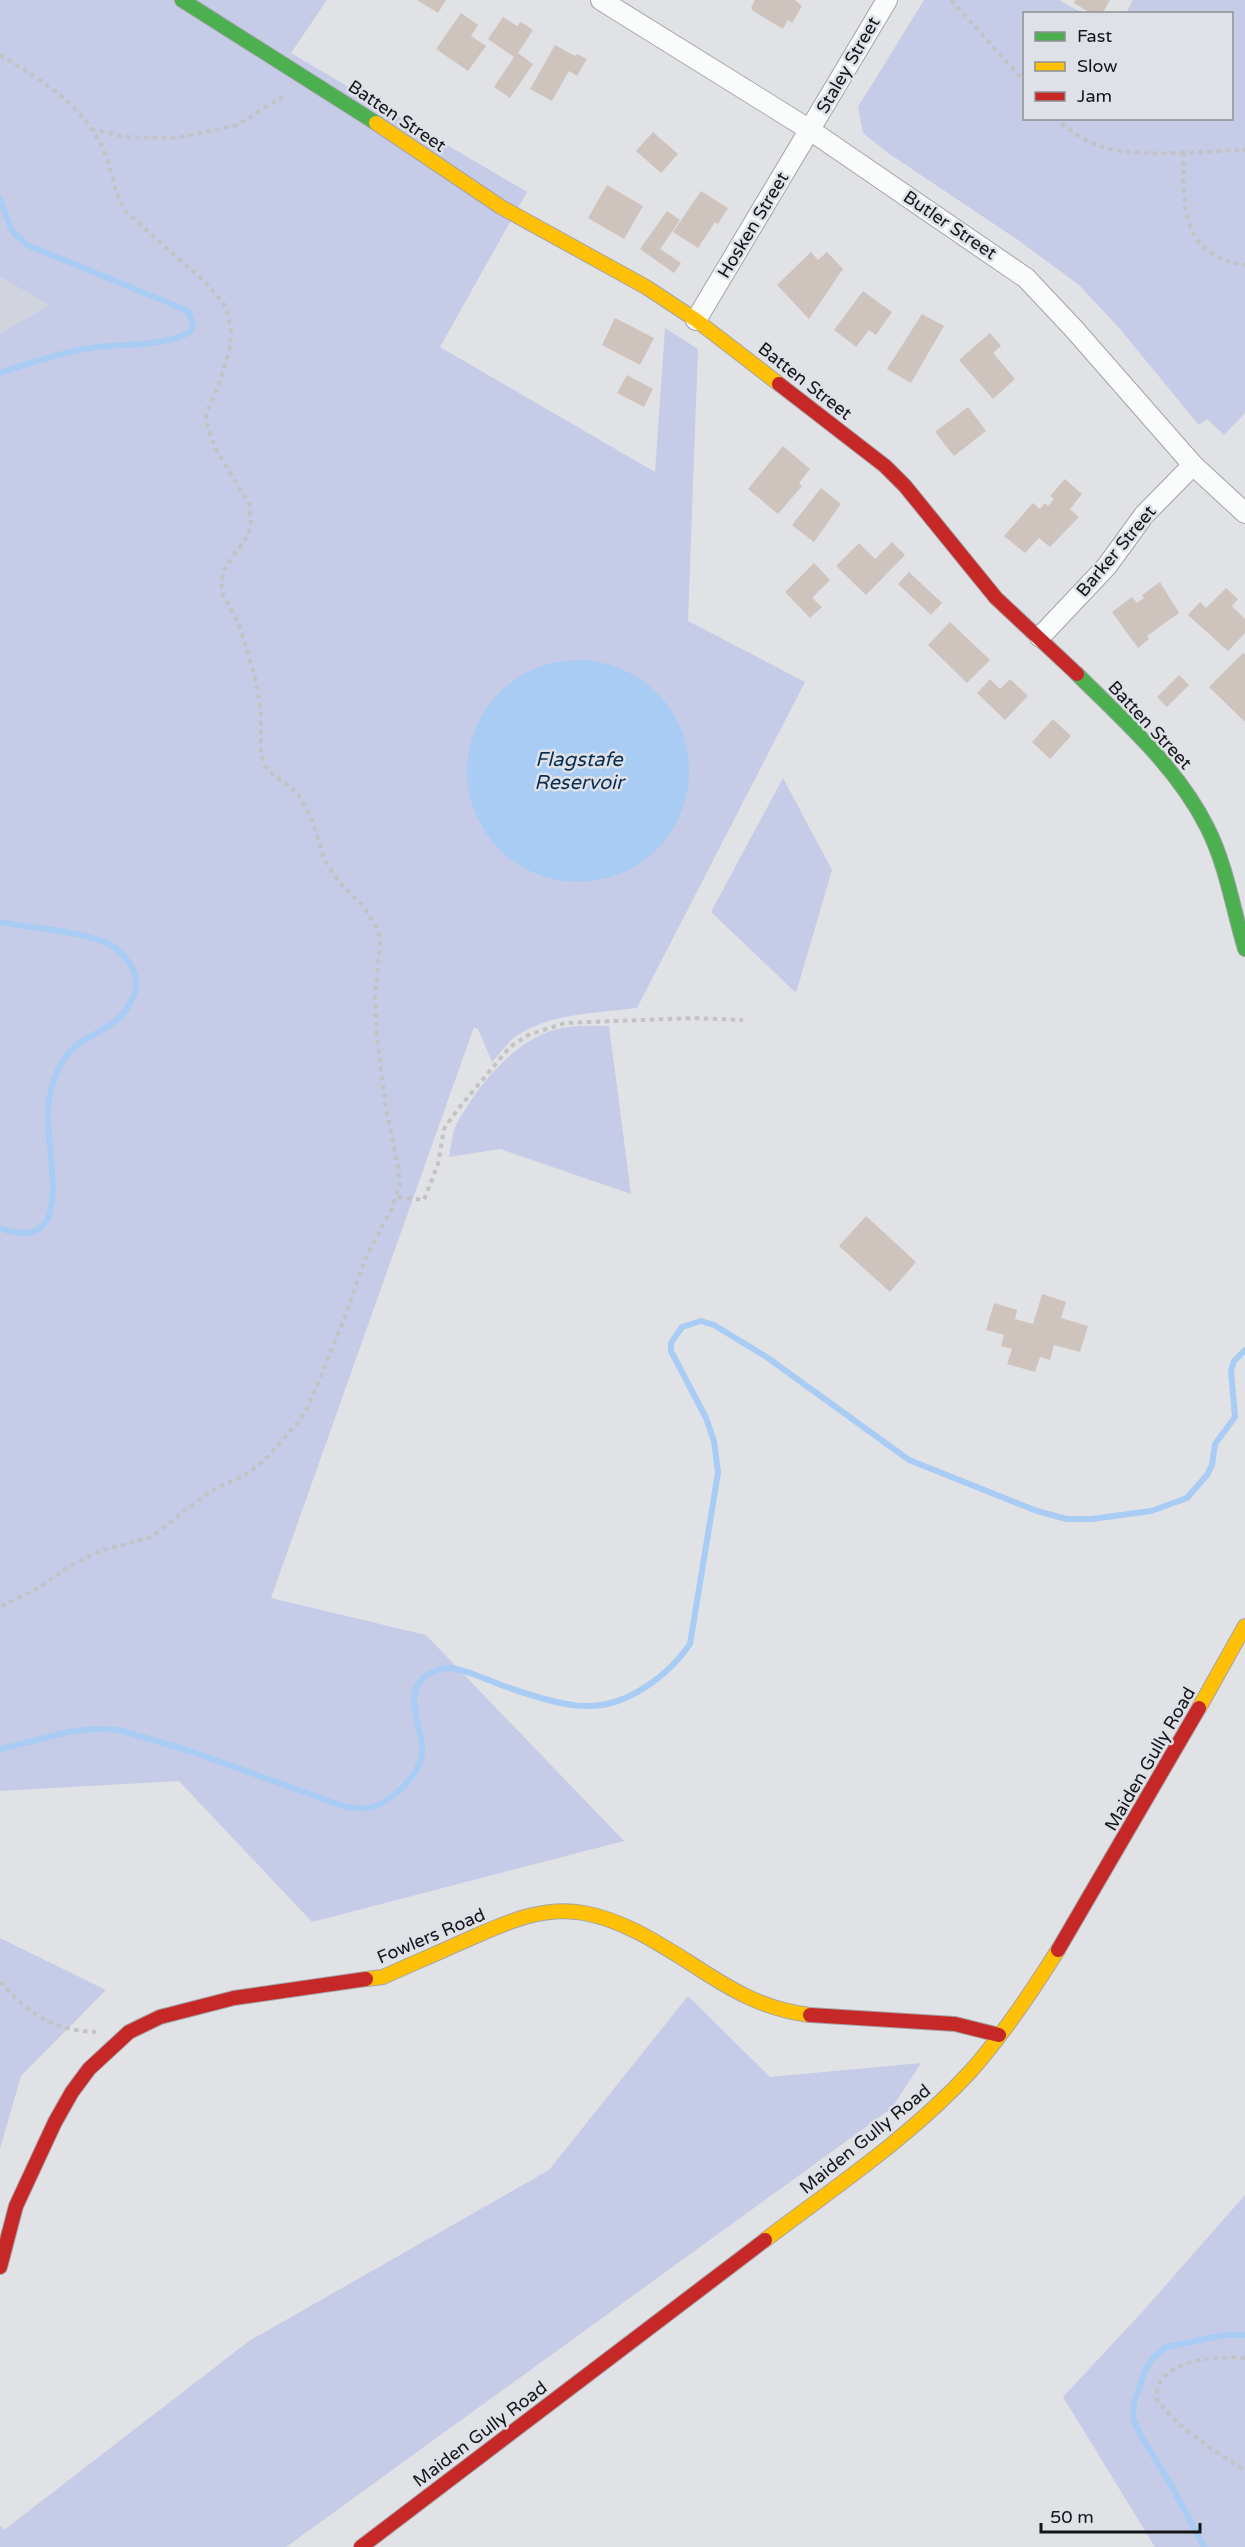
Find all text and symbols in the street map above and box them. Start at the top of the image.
legend [1023,12,1233,120]
street label: Staley Street [811,13,885,117]
text: Fast [1077,25,1112,47]
text: Slow [1077,55,1118,77]
street label: Batten Street [344,75,450,157]
text: Jam [1077,85,1112,107]
street label: Hosken Street [713,168,793,282]
street label: Butler Street [899,186,1001,264]
street label: Batten Street [754,337,856,425]
street label: Barker Street [1071,501,1161,601]
street label: Batten Street [1103,676,1197,774]
water label: Flagstafe Reservoir [534,748,626,795]
street label: Maiden Gully Road [1100,1683,1200,1835]
street label: Fowlers Road [374,1903,488,1969]
street label: Maiden Gully Road [795,2079,935,2199]
street label: Maiden Gully Road [409,2376,551,2492]
scale bar [1041,2496,1200,2534]
text: 50 m [1050,2506,1094,2528]

